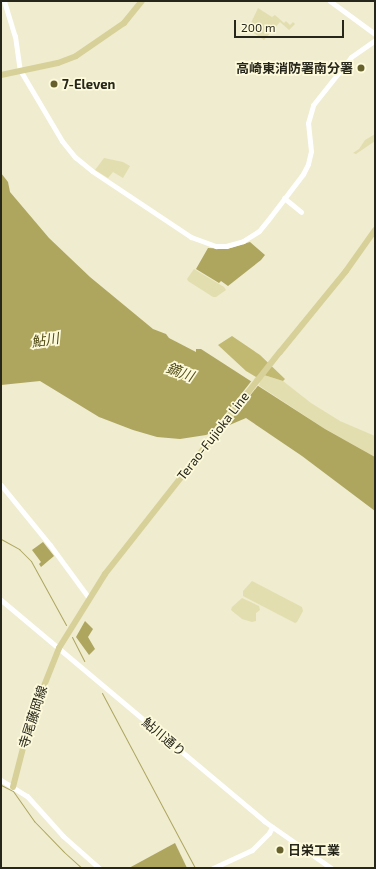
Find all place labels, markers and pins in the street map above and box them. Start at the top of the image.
place label: 高崎東消防署南分署 [236,60,353,76]
marker: 高崎東消防署南分署 [356,63,366,73]
place label: 7-Eleven [62,76,115,92]
marker: 7-Eleven [49,79,59,89]
place label: 日栄工業 [288,842,340,858]
marker: 日栄工業 [275,845,285,855]

